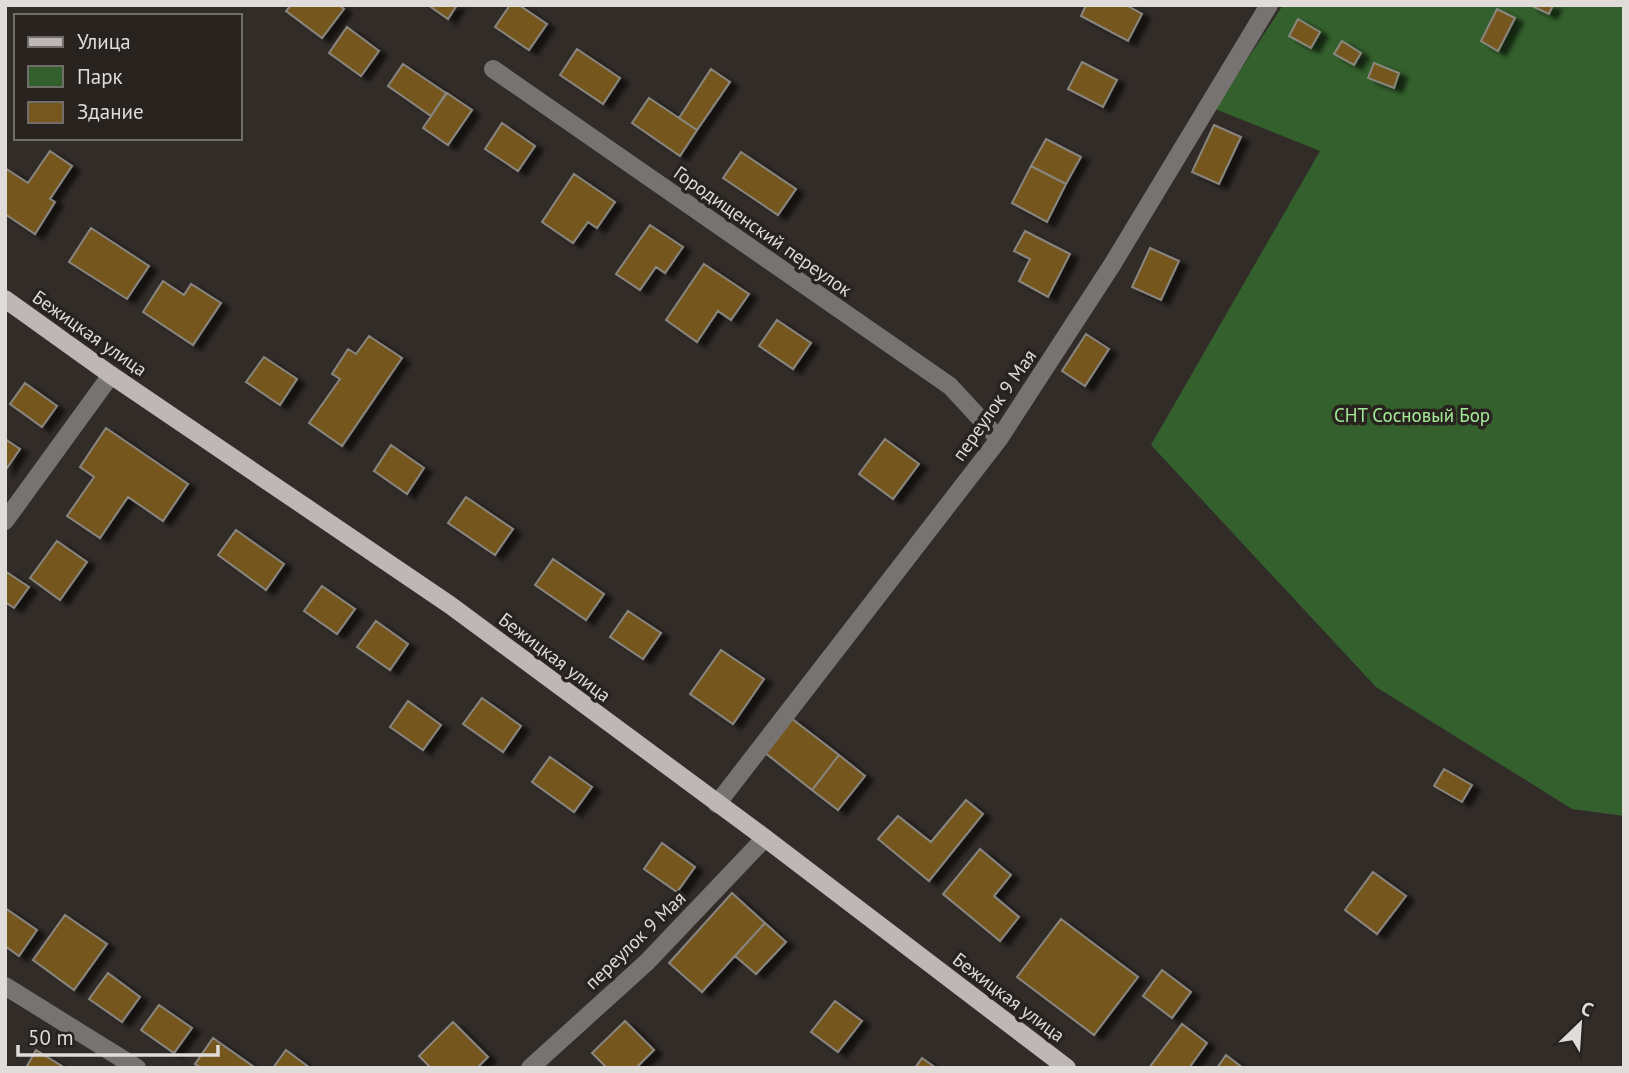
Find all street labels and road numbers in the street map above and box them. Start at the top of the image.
street label: Городищенский переулок [669,160,857,302]
street label: Бежицкая улица [28,285,152,381]
street label: переулок 9 Мая [947,345,1041,465]
street label: Бежицкая улица [494,607,616,707]
street label: переулок 9 Мая [580,886,690,994]
street label: Бежицкая улица [948,947,1070,1047]

